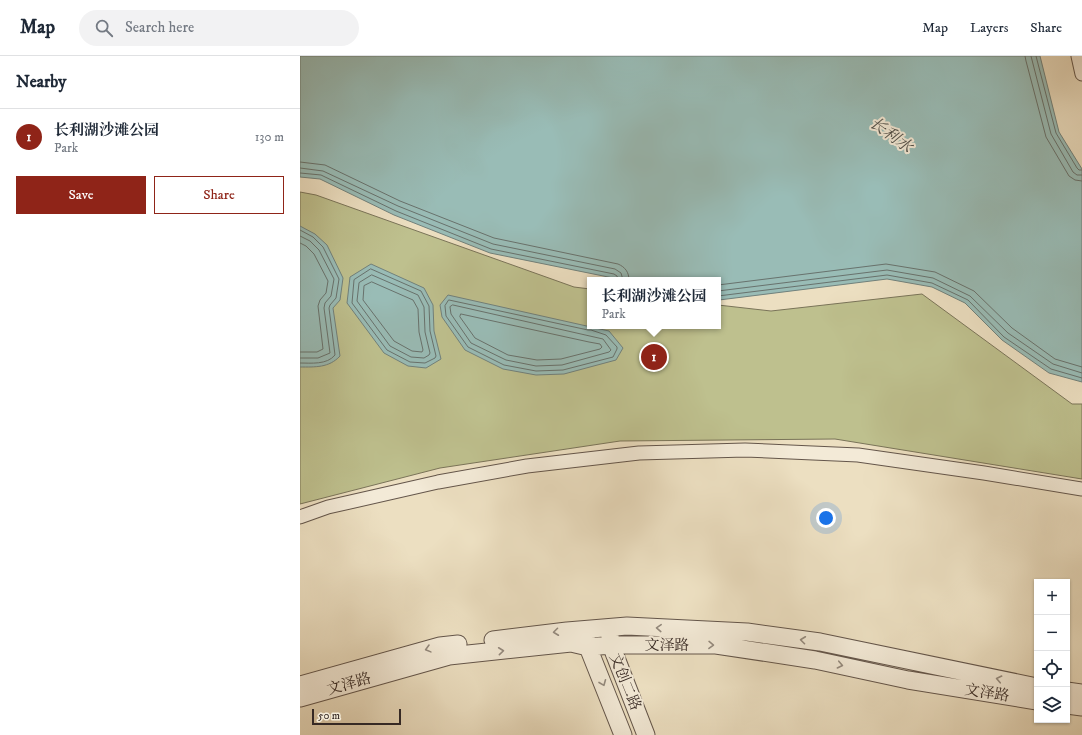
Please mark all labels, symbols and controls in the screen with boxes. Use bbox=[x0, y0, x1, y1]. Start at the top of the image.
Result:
search box bbox=[79, 10, 359, 46]
text: Map bbox=[20, 16, 55, 39]
icon: search bbox=[93, 17, 115, 39]
text: Search here bbox=[125, 18, 194, 37]
text: Map bbox=[922, 19, 948, 37]
text: Layers bbox=[970, 19, 1008, 37]
text: Share bbox=[1030, 19, 1062, 37]
text: Nearby bbox=[16, 71, 66, 93]
water label: 长利水 bbox=[866, 113, 918, 158]
text: 长利湖沙滩公园 bbox=[54, 121, 159, 140]
text: 1 bbox=[27, 129, 31, 145]
text: 130 m bbox=[255, 129, 284, 145]
text: Park bbox=[54, 140, 78, 156]
button: Save bbox=[16, 176, 146, 214]
button: Share bbox=[154, 176, 284, 214]
popup bbox=[587, 277, 721, 329]
text: 长利湖沙滩公园 bbox=[601, 287, 707, 306]
text: Park bbox=[601, 306, 626, 322]
pin: 1 bbox=[641, 342, 667, 372]
your location bbox=[816, 508, 836, 528]
map controls bbox=[1034, 579, 1070, 723]
button: + bbox=[1034, 579, 1070, 615]
button: − bbox=[1034, 615, 1070, 651]
one-way arrow bbox=[656, 624, 662, 632]
one-way arrow bbox=[553, 627, 559, 636]
one-way arrow bbox=[800, 635, 806, 644]
street label: 文泽路 bbox=[644, 636, 690, 655]
one-way arrow bbox=[708, 641, 714, 649]
one-way arrow bbox=[424, 645, 431, 653]
one-way arrow bbox=[498, 646, 504, 655]
street label: 文创二路 bbox=[605, 651, 645, 713]
button: locate bbox=[1034, 651, 1070, 687]
one-way arrow bbox=[836, 661, 843, 669]
street label: 文泽路 bbox=[325, 669, 373, 699]
one-way arrow bbox=[996, 675, 1002, 683]
one-way arrow bbox=[598, 680, 606, 687]
street label: 文泽路 bbox=[963, 680, 1011, 706]
button: layers bbox=[1034, 687, 1070, 723]
scale bar bbox=[312, 707, 401, 726]
text: 50 m bbox=[318, 709, 340, 723]

